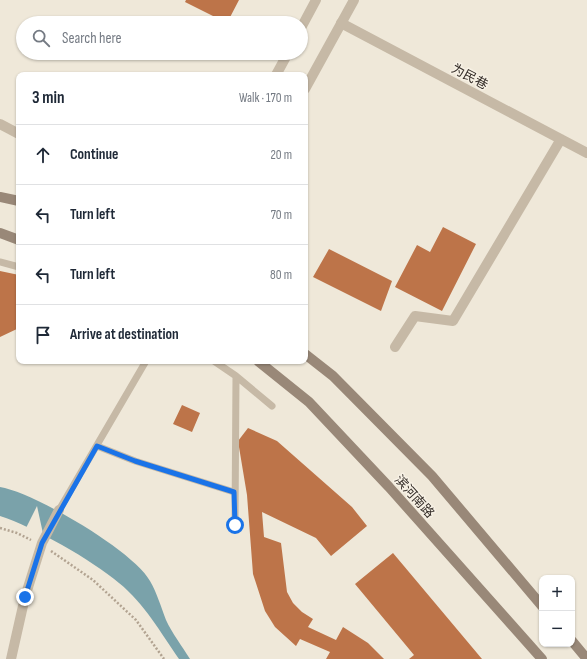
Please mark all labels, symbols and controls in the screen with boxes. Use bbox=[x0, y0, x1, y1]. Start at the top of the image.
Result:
search box bbox=[16, 16, 308, 60]
icon: search bbox=[30, 27, 52, 49]
text: Search here bbox=[62, 29, 122, 48]
street label: 为民巷 bbox=[449, 61, 491, 93]
text: 3 min bbox=[32, 88, 65, 108]
text: Walk · 170 m bbox=[239, 90, 292, 106]
icon: ahead bbox=[32, 144, 54, 166]
text: Continue bbox=[70, 145, 119, 164]
text: 20 m bbox=[270, 147, 292, 163]
icon: left bbox=[32, 204, 54, 226]
text: Turn left bbox=[70, 205, 115, 224]
text: 70 m bbox=[271, 207, 292, 223]
icon: left bbox=[32, 264, 54, 286]
text: Turn left bbox=[70, 265, 115, 284]
text: 80 m bbox=[270, 267, 292, 283]
icon: arrive bbox=[32, 324, 54, 346]
text: Arrive at destination bbox=[70, 325, 179, 344]
street label: 滨河南路 bbox=[391, 472, 438, 521]
route start bbox=[226, 516, 244, 534]
map controls bbox=[539, 575, 575, 647]
button: + bbox=[539, 575, 575, 611]
route end bbox=[16, 588, 34, 606]
button: − bbox=[539, 611, 575, 647]

